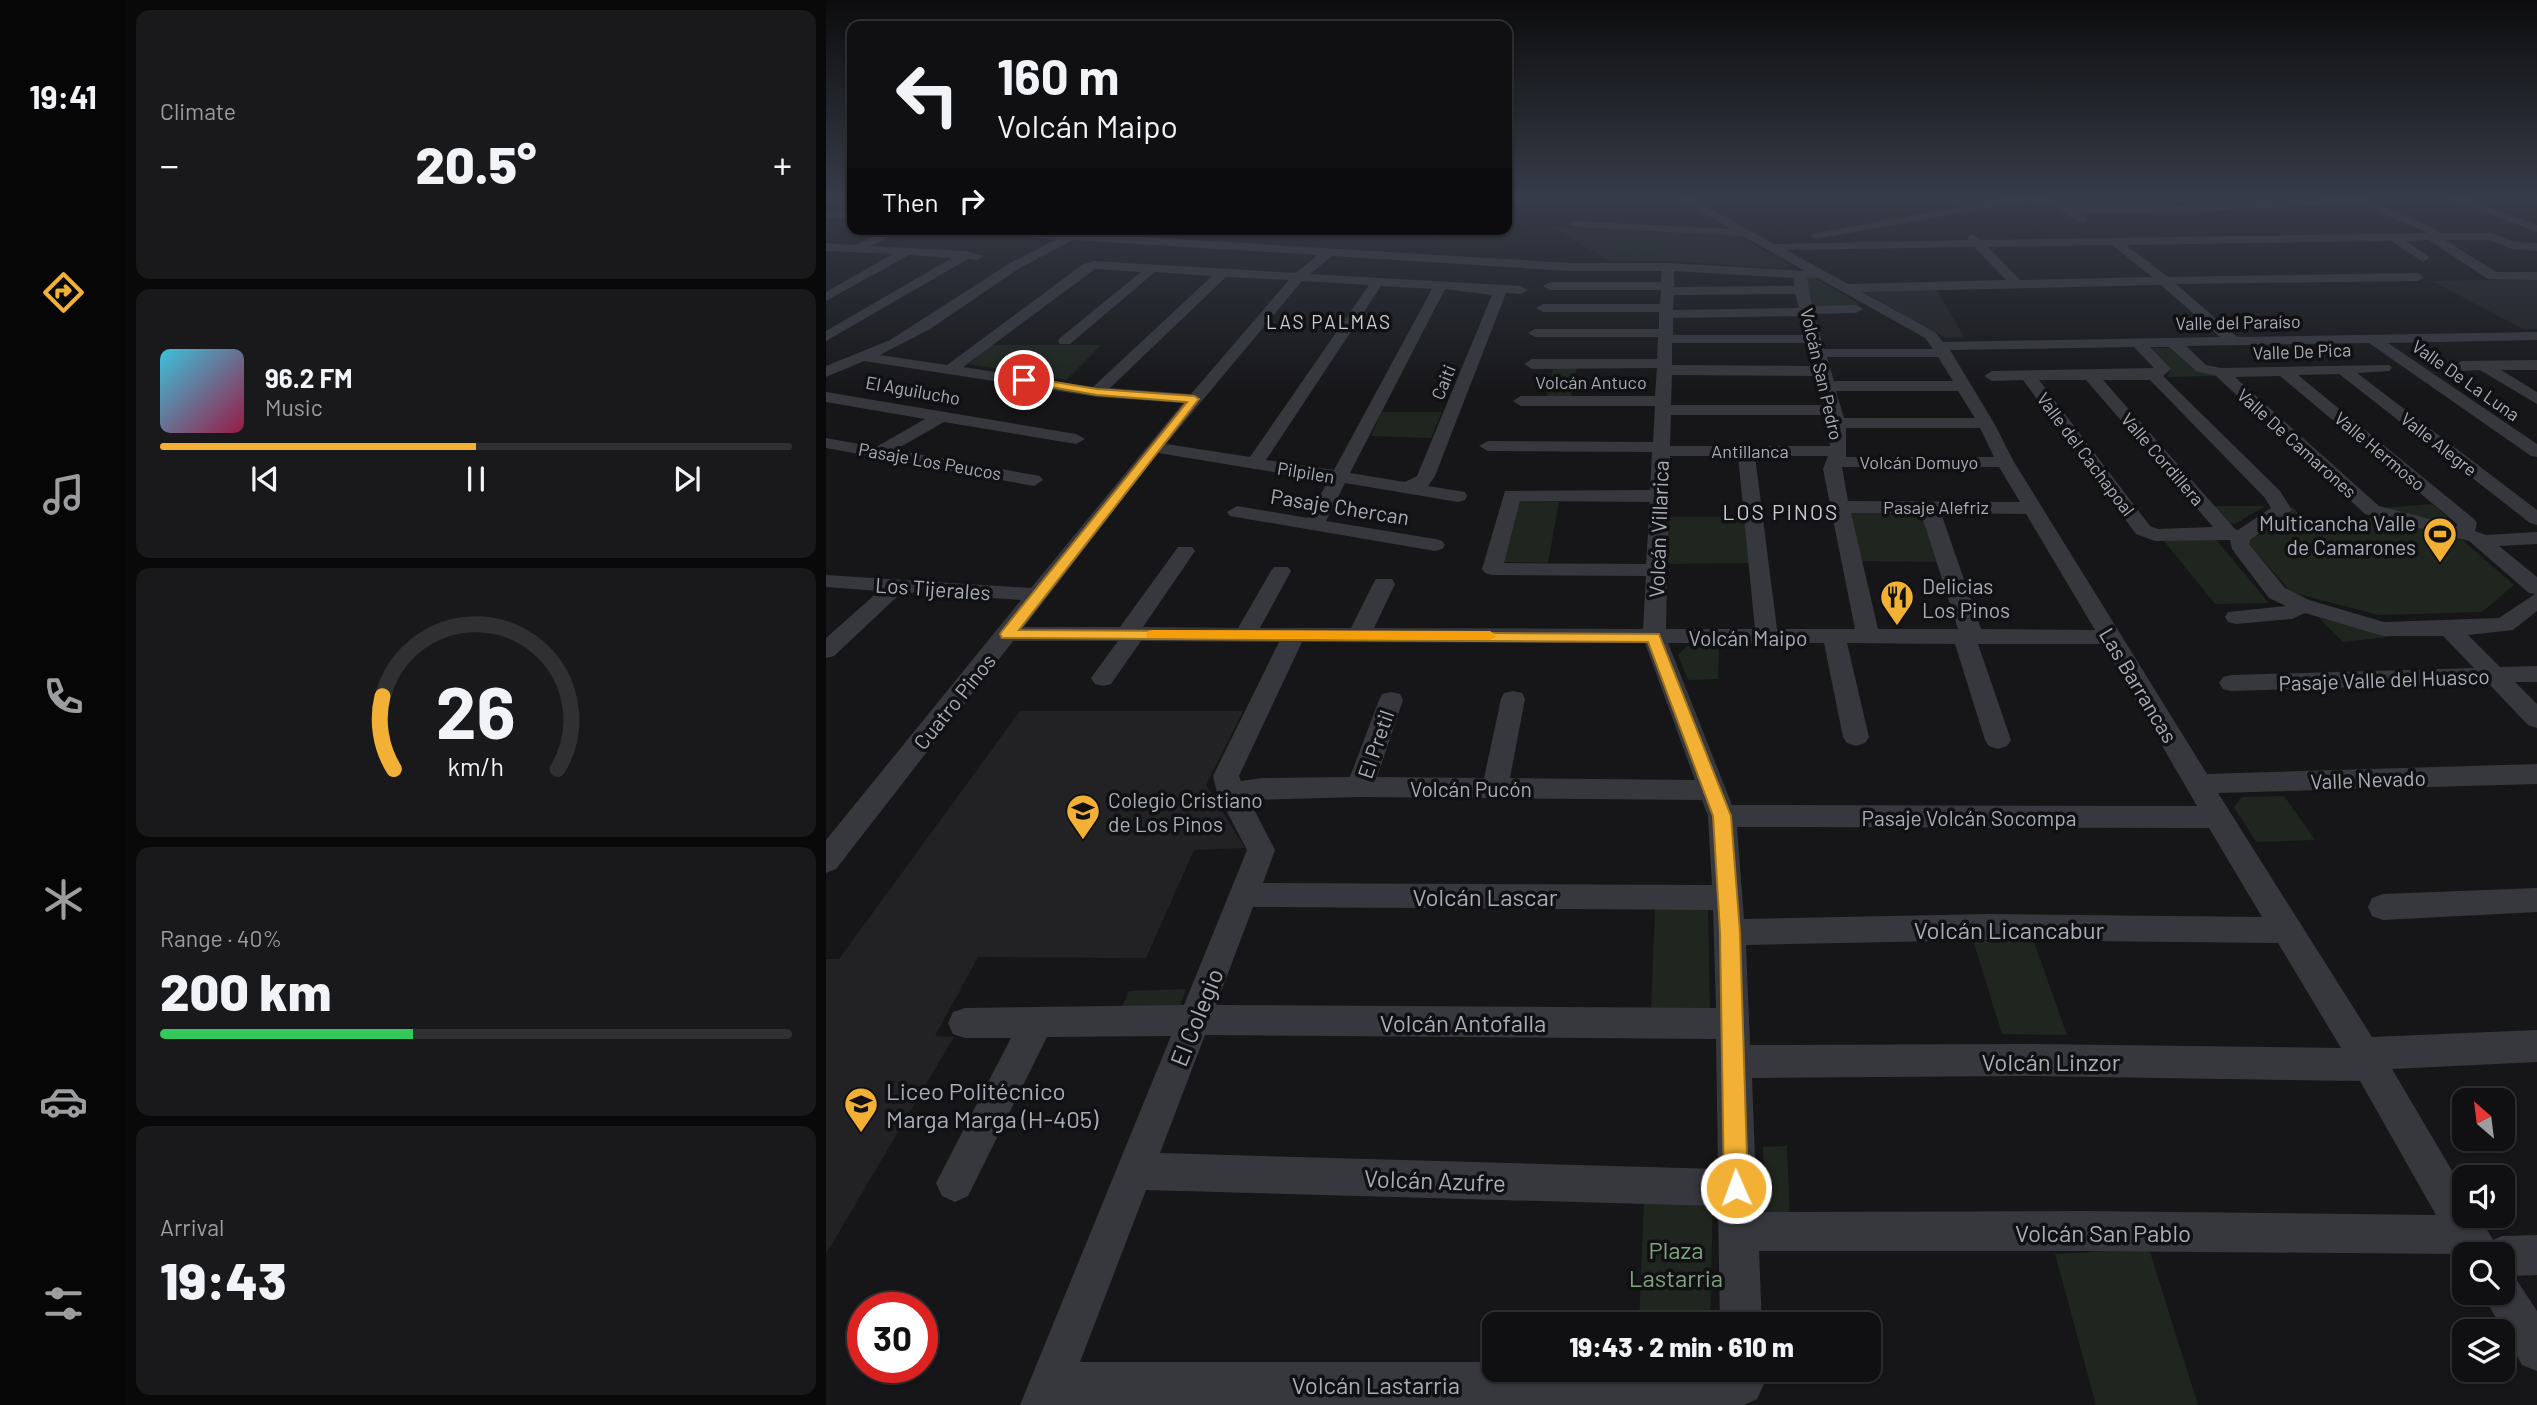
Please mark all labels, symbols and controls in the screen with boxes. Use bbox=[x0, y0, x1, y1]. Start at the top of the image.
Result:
text: 160 m bbox=[997, 46, 1119, 105]
icon: left bbox=[882, 49, 973, 140]
text: 19:41 bbox=[29, 77, 97, 115]
text: Climate bbox=[160, 97, 236, 125]
text: Volcán Maipo bbox=[997, 106, 1178, 144]
text: 20.5° bbox=[415, 132, 537, 194]
text: − bbox=[160, 141, 179, 187]
text: + bbox=[773, 141, 792, 187]
icon: right bbox=[953, 182, 991, 220]
text: Then bbox=[882, 186, 939, 217]
icon: directions bbox=[39, 268, 88, 317]
street label: Volcán San Pedro bbox=[1796, 306, 1848, 442]
district label: LAS PALMAS bbox=[1266, 310, 1392, 333]
street label: Valle del Paraíso bbox=[2175, 310, 2301, 334]
street label: Valle De La Luna bbox=[2408, 335, 2524, 425]
street label: Valle De Pica bbox=[2252, 338, 2352, 364]
pin bbox=[994, 350, 1054, 410]
icon: arrive bbox=[1005, 361, 1043, 399]
street label: Caiti bbox=[1426, 361, 1460, 403]
text: 96.2 FM bbox=[265, 362, 353, 393]
street label: El Aguilucho bbox=[864, 371, 962, 409]
street label: Volcán Antuco bbox=[1535, 371, 1647, 393]
street label: Valle De Camarones bbox=[2233, 384, 2361, 502]
street label: Valle del Cachapoal bbox=[2032, 388, 2140, 520]
text: Music bbox=[265, 393, 323, 421]
street label: Valle Hermoso bbox=[2330, 407, 2430, 495]
street label: Valle Alegre bbox=[2396, 407, 2482, 481]
street label: Valle Cordillera bbox=[2117, 408, 2209, 510]
street label: Pasaje Los Peucos bbox=[857, 438, 1003, 484]
street label: Antillanca bbox=[1711, 440, 1789, 462]
street label: Volcán Domuyo bbox=[1860, 451, 1978, 473]
street label: Pilpilen bbox=[1276, 457, 1336, 487]
icon: previous bbox=[246, 460, 284, 498]
icon: pause bbox=[457, 460, 495, 498]
icon: next bbox=[668, 460, 706, 498]
street label: Volcán Villarica bbox=[1643, 460, 1673, 598]
icon: music bbox=[39, 470, 88, 519]
street label: Pasaje Chercan bbox=[1269, 483, 1411, 529]
street label: Pasaje Alefriz bbox=[1883, 496, 1989, 518]
district label: LOS PINOS bbox=[1723, 499, 1839, 524]
place label: Multicancha Valle de Camarones bbox=[2259, 510, 2416, 559]
sports icon: Multicancha Valle de Camarones bbox=[2421, 515, 2459, 564]
street label: Los Tijerales bbox=[874, 571, 992, 605]
place label: Delicias Los Pinos bbox=[1922, 573, 2010, 622]
restaurant icon: Delicias Los Pinos bbox=[1878, 578, 1916, 627]
street label: Las Barrancas bbox=[2095, 623, 2183, 747]
street label: Volcán Maipo bbox=[1689, 625, 1807, 650]
street label: Cuatro Pinos bbox=[908, 648, 1000, 754]
street label: Pasaje Valle del Huasco bbox=[2278, 663, 2490, 695]
text: 26 bbox=[436, 666, 516, 754]
icon: phone bbox=[39, 672, 88, 721]
street label: El Pretil bbox=[1352, 707, 1398, 781]
text: km/h bbox=[448, 750, 504, 780]
street label: Valle Nevado bbox=[2310, 764, 2426, 794]
street label: Volcán Pucón bbox=[1410, 776, 1532, 801]
place label: Colegio Cristiano de Los Pinos bbox=[1108, 787, 1263, 836]
school or university icon: Colegio Cristiano de Los Pinos bbox=[1064, 792, 1102, 841]
street label: Pasaje Volcán Socompa bbox=[1862, 805, 2076, 830]
icon: climate bbox=[39, 875, 88, 924]
street label: Volcán Lascar bbox=[1413, 882, 1558, 911]
street label: Volcán Licancabur bbox=[1914, 915, 2105, 944]
text: Range · 40% bbox=[160, 924, 282, 952]
text: 200 km bbox=[160, 959, 331, 1021]
street label: El Colegio bbox=[1163, 964, 1229, 1070]
street label: Volcán Antofalla bbox=[1380, 1008, 1546, 1037]
street label: Volcán Linzor bbox=[1981, 1047, 2121, 1076]
place label: Liceo Politécnico Marga Marga (H-405) bbox=[886, 1076, 1099, 1133]
icon: car bbox=[39, 1077, 88, 1126]
school or university icon: Liceo Politécnico Marga Marga (H-405) bbox=[842, 1085, 880, 1134]
north arrow bbox=[2452, 1088, 2515, 1152]
map controls bbox=[2452, 1088, 2515, 1382]
position arrow bbox=[1699, 1151, 1773, 1225]
street label: Volcán Azufre bbox=[1363, 1163, 1507, 1197]
button: sound bbox=[2452, 1165, 2515, 1228]
text: Arrival bbox=[160, 1213, 224, 1241]
street label: Volcán San Pablo bbox=[2015, 1218, 2191, 1247]
park label: Plaza Lastarria bbox=[1629, 1235, 1723, 1292]
button: search bbox=[2452, 1242, 2515, 1305]
text: 19:43 bbox=[160, 1248, 287, 1310]
icon: filters bbox=[39, 1279, 88, 1328]
speed limit sign: 30 bbox=[847, 1292, 938, 1383]
button: layers bbox=[2452, 1319, 2515, 1382]
text: 19:43 · 2 min · 610 m bbox=[1569, 1331, 1794, 1362]
street label: Volcán Lastarria bbox=[1292, 1370, 1460, 1399]

